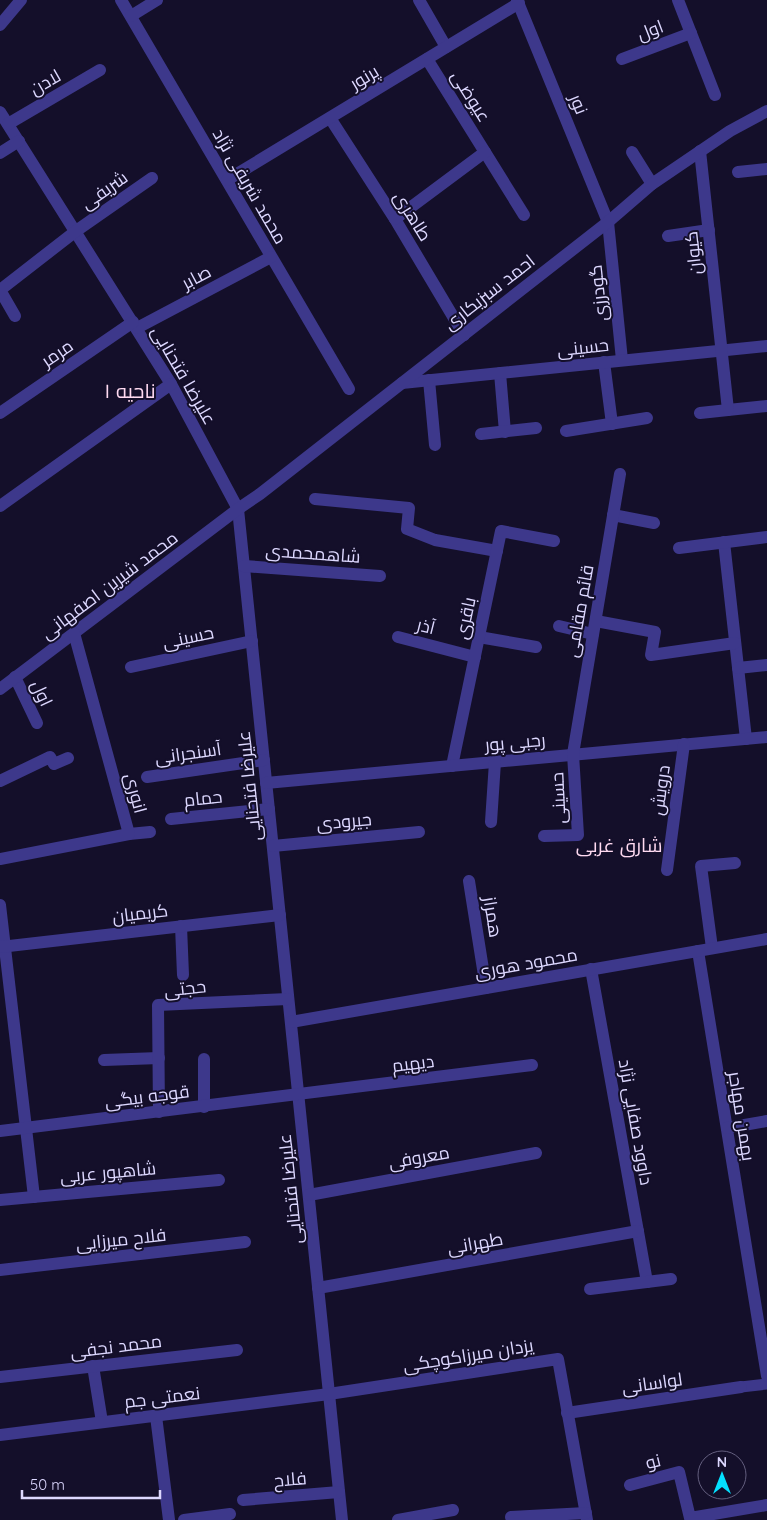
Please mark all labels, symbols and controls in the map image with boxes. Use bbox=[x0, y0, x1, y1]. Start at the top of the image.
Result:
street label: اول bbox=[633, 14, 667, 46]
street label: پرنور bbox=[344, 59, 384, 96]
street label: لادن bbox=[25, 64, 65, 100]
street label: عیوضی bbox=[446, 66, 496, 126]
street label: نور bbox=[564, 90, 593, 118]
street label: محمد شریفی نژاد bbox=[208, 124, 292, 248]
street label: شریفی bbox=[76, 166, 132, 214]
street label: طاهری bbox=[389, 187, 437, 245]
street label: کیوان bbox=[679, 230, 707, 276]
street label: احمد سبزیکاری bbox=[439, 249, 539, 335]
street label: صابر bbox=[176, 260, 215, 295]
street label: گودرزی bbox=[584, 264, 612, 322]
street label: علیرضا فتحنایی bbox=[146, 322, 222, 428]
street label: حسینی bbox=[556, 333, 610, 361]
street label: مرمر bbox=[36, 334, 77, 373]
district label: ناحیه ۱ bbox=[104, 378, 156, 403]
street label: محمد شیرین اصفهانی bbox=[36, 526, 182, 644]
street label: شاهمحمدی bbox=[265, 538, 361, 568]
street label: قائم مقامی bbox=[560, 563, 599, 659]
street label: باقری bbox=[449, 595, 481, 641]
street label: آذر bbox=[413, 612, 438, 639]
street label: حسینی bbox=[160, 620, 216, 654]
street label: اول bbox=[26, 676, 58, 710]
street label: رجبی پور bbox=[483, 728, 546, 757]
street label: علیرضا فتحنایی bbox=[232, 730, 266, 842]
street label: آسنجرانی bbox=[153, 737, 223, 769]
street label: درویش bbox=[645, 763, 675, 817]
street label: انوری bbox=[120, 770, 152, 816]
street label: حسینی bbox=[545, 771, 571, 825]
street label: حمام bbox=[183, 785, 224, 812]
street label: جیرودی bbox=[315, 807, 373, 835]
district label: شارق غربی bbox=[576, 833, 662, 858]
street label: همراز bbox=[478, 894, 508, 939]
street label: کریمیان bbox=[111, 898, 169, 928]
street label: محمود هوری bbox=[473, 943, 579, 983]
street label: حجتی bbox=[163, 974, 207, 1002]
street label: دیهیم bbox=[390, 1049, 436, 1078]
street label: داوود صفایی نژاد bbox=[614, 1057, 658, 1187]
street label: بهمن مهاجر bbox=[723, 1069, 760, 1162]
street label: قوجه بیگی bbox=[103, 1079, 191, 1113]
street label: علیرضا فتحنایی bbox=[273, 1133, 307, 1245]
street label: معروفی bbox=[387, 1140, 451, 1174]
street label: شاهپور عربی bbox=[59, 1156, 157, 1188]
street label: فلاح میرزایی bbox=[75, 1223, 168, 1256]
street label: طهرانی bbox=[445, 1227, 505, 1259]
street label: محمد نجفی bbox=[69, 1329, 163, 1363]
street label: یزدان میرزاکوچکی bbox=[401, 1333, 535, 1378]
street label: لواسانی bbox=[620, 1367, 684, 1399]
street label: نعمتی جم bbox=[123, 1381, 201, 1414]
street label: نو bbox=[643, 1448, 663, 1474]
north arrow bbox=[697, 1450, 747, 1500]
text: N bbox=[717, 1453, 727, 1471]
street label: فلاح bbox=[272, 1466, 308, 1493]
scale bar bbox=[22, 1468, 160, 1500]
text: 50 m bbox=[30, 1475, 65, 1494]

